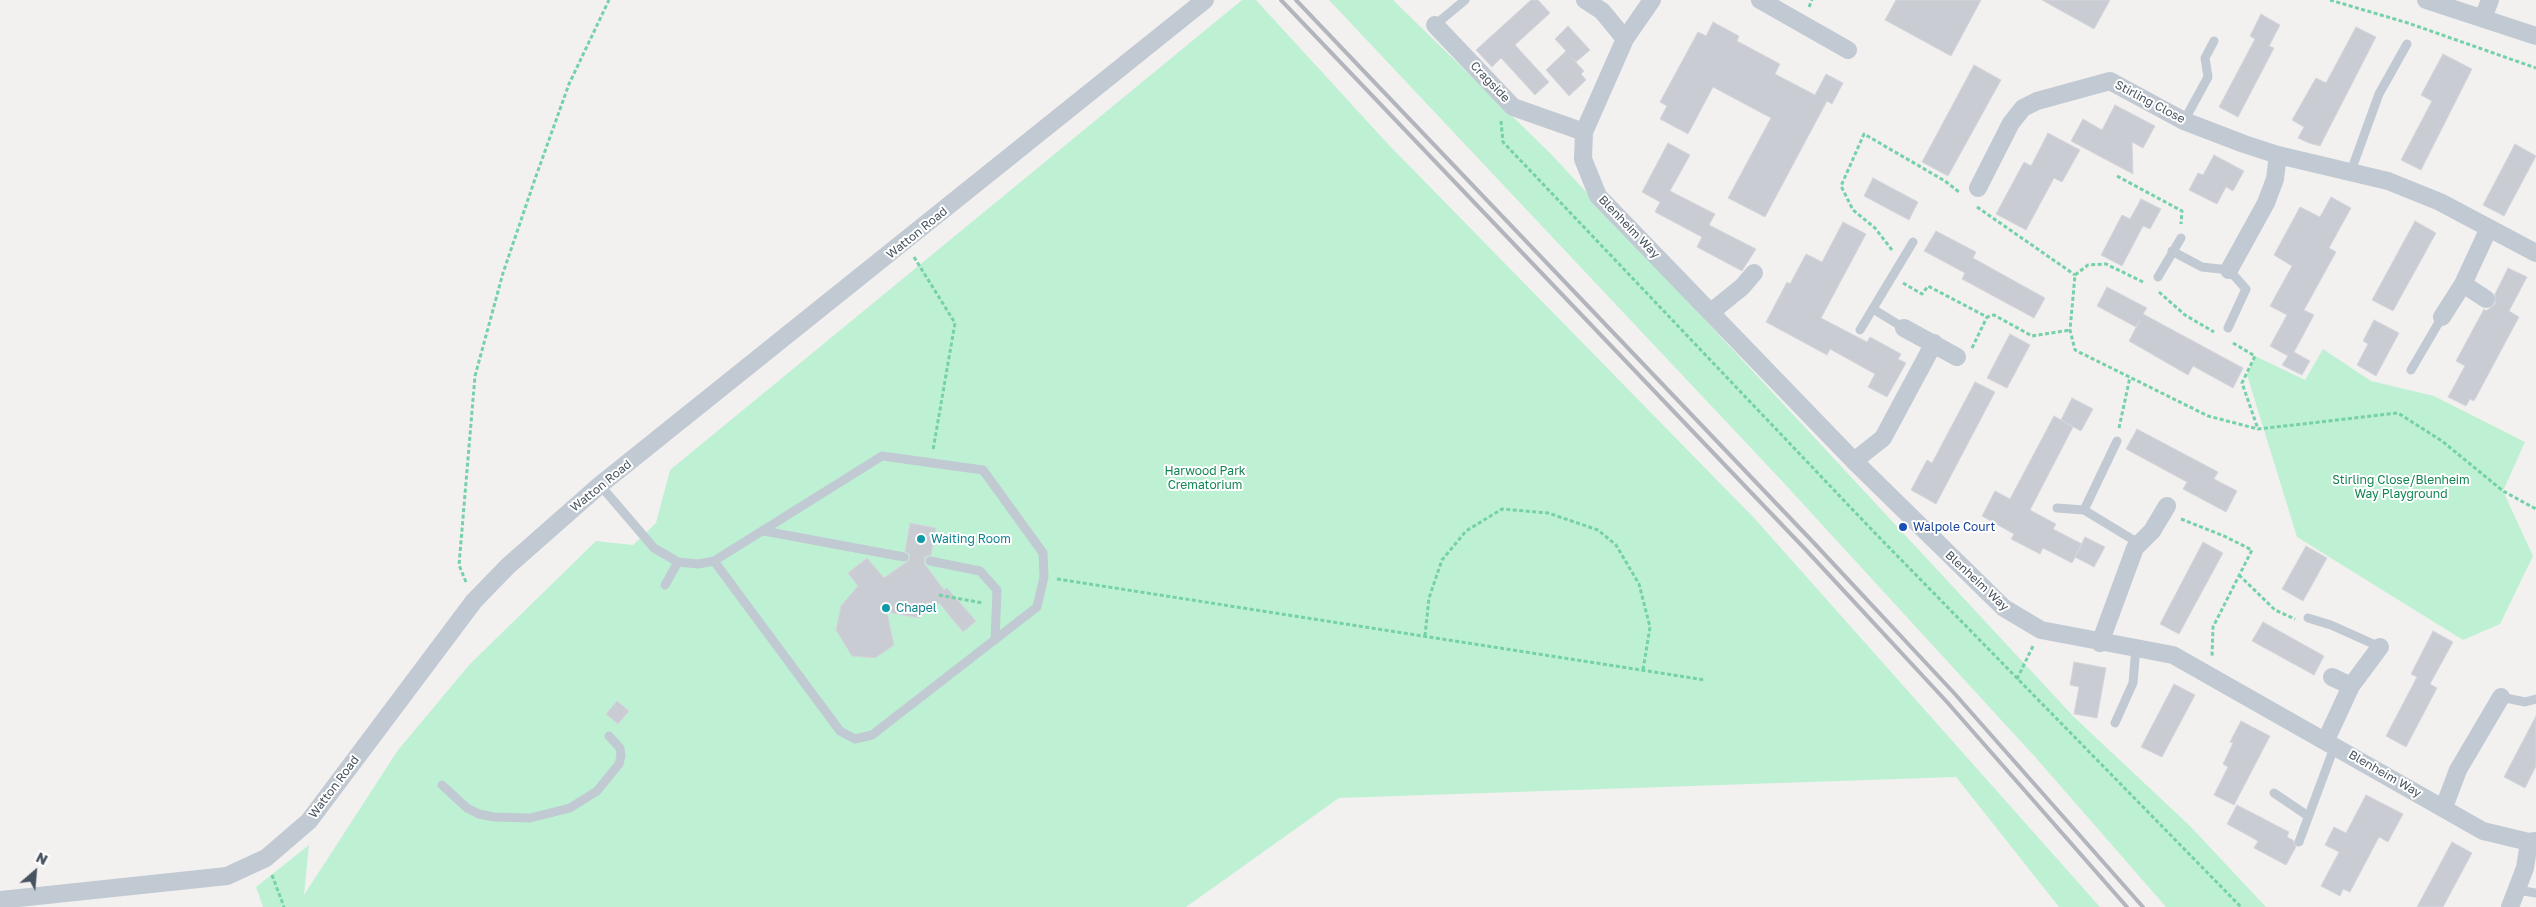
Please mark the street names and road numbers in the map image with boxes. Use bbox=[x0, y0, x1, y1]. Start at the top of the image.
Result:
street label: Cragside bbox=[1467, 59, 1513, 105]
street label: Stirling Close bbox=[2112, 77, 2188, 127]
street label: Blenheim Way bbox=[1595, 193, 1663, 261]
street label: Watton Road bbox=[884, 204, 950, 262]
street label: Watton Road bbox=[568, 457, 634, 515]
street label: Blenheim Way bbox=[1942, 548, 2012, 614]
street label: Blenheim Way bbox=[2346, 747, 2424, 801]
street label: Watton Road bbox=[306, 753, 362, 821]

